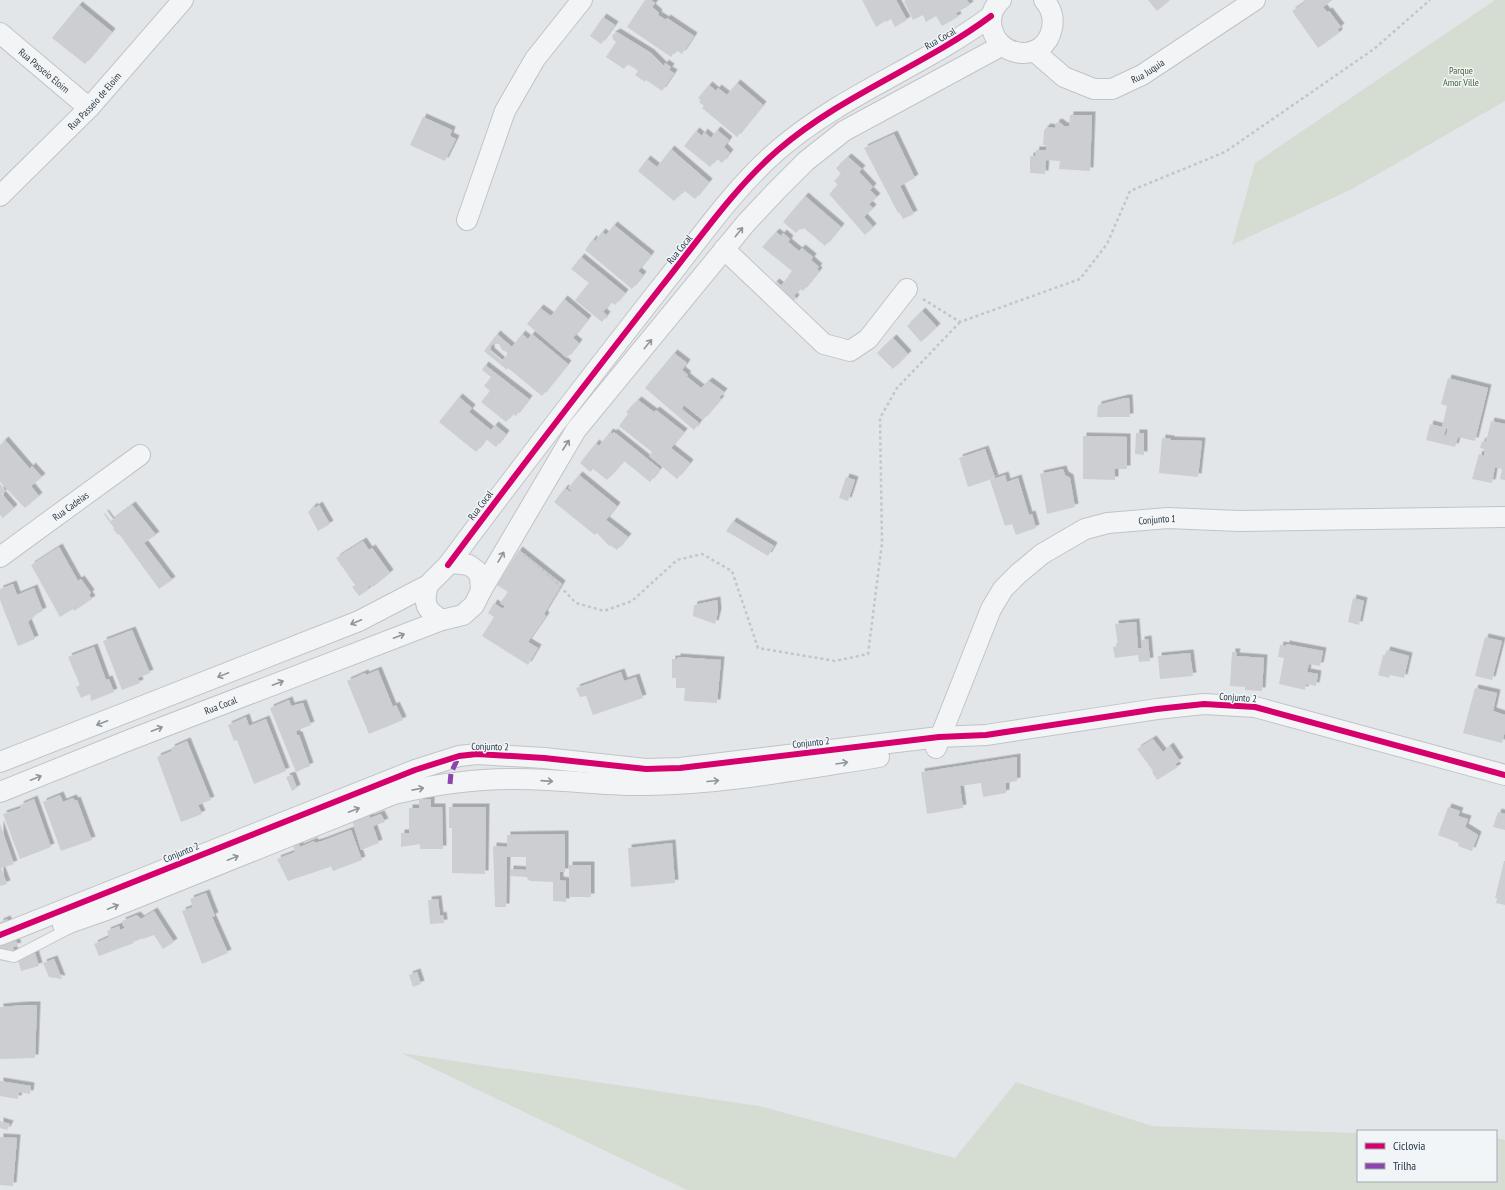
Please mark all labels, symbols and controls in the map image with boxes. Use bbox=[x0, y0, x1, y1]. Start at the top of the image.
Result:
street label: Rua Cocal bbox=[922, 24, 959, 53]
street label: Rua Passeio Eloim bbox=[16, 46, 72, 96]
street label: Rua Juquia bbox=[1129, 56, 1167, 86]
park label: Parque Amor Ville bbox=[1443, 64, 1479, 89]
street label: Rua Passeio de Eloim bbox=[65, 70, 124, 133]
one-way arrow bbox=[734, 227, 743, 237]
street label: Rua Cocal bbox=[664, 232, 695, 267]
one-way arrow bbox=[643, 338, 652, 349]
one-way arrow bbox=[563, 439, 571, 451]
street label: Rua Cocal bbox=[465, 487, 496, 523]
street label: Rua Cadeias bbox=[50, 488, 92, 524]
street label: Conjunto 1 bbox=[1138, 512, 1176, 527]
one-way arrow bbox=[497, 551, 505, 563]
one-way arrow bbox=[351, 618, 363, 626]
one-way arrow bbox=[393, 631, 405, 639]
one-way arrow bbox=[217, 672, 229, 680]
one-way arrow bbox=[272, 678, 284, 686]
street label: Conjunto 2 bbox=[1219, 690, 1257, 705]
street label: Rua Cocal bbox=[203, 693, 239, 718]
one-way arrow bbox=[96, 719, 108, 727]
one-way arrow bbox=[150, 725, 162, 733]
street label: Conjunto 2 bbox=[792, 734, 830, 751]
street label: Conjunto 2 bbox=[471, 740, 509, 753]
one-way arrow bbox=[835, 759, 848, 767]
one-way arrow bbox=[30, 774, 42, 782]
one-way arrow bbox=[540, 777, 553, 784]
one-way arrow bbox=[706, 777, 719, 785]
one-way arrow bbox=[411, 784, 424, 792]
one-way arrow bbox=[347, 806, 359, 814]
street label: Conjunto 2 bbox=[161, 839, 201, 866]
one-way arrow bbox=[227, 854, 239, 861]
one-way arrow bbox=[106, 903, 118, 910]
legend bbox=[1357, 1130, 1497, 1182]
text: Ciclovia bbox=[1393, 1138, 1425, 1153]
text: Trilha bbox=[1393, 1158, 1416, 1173]

